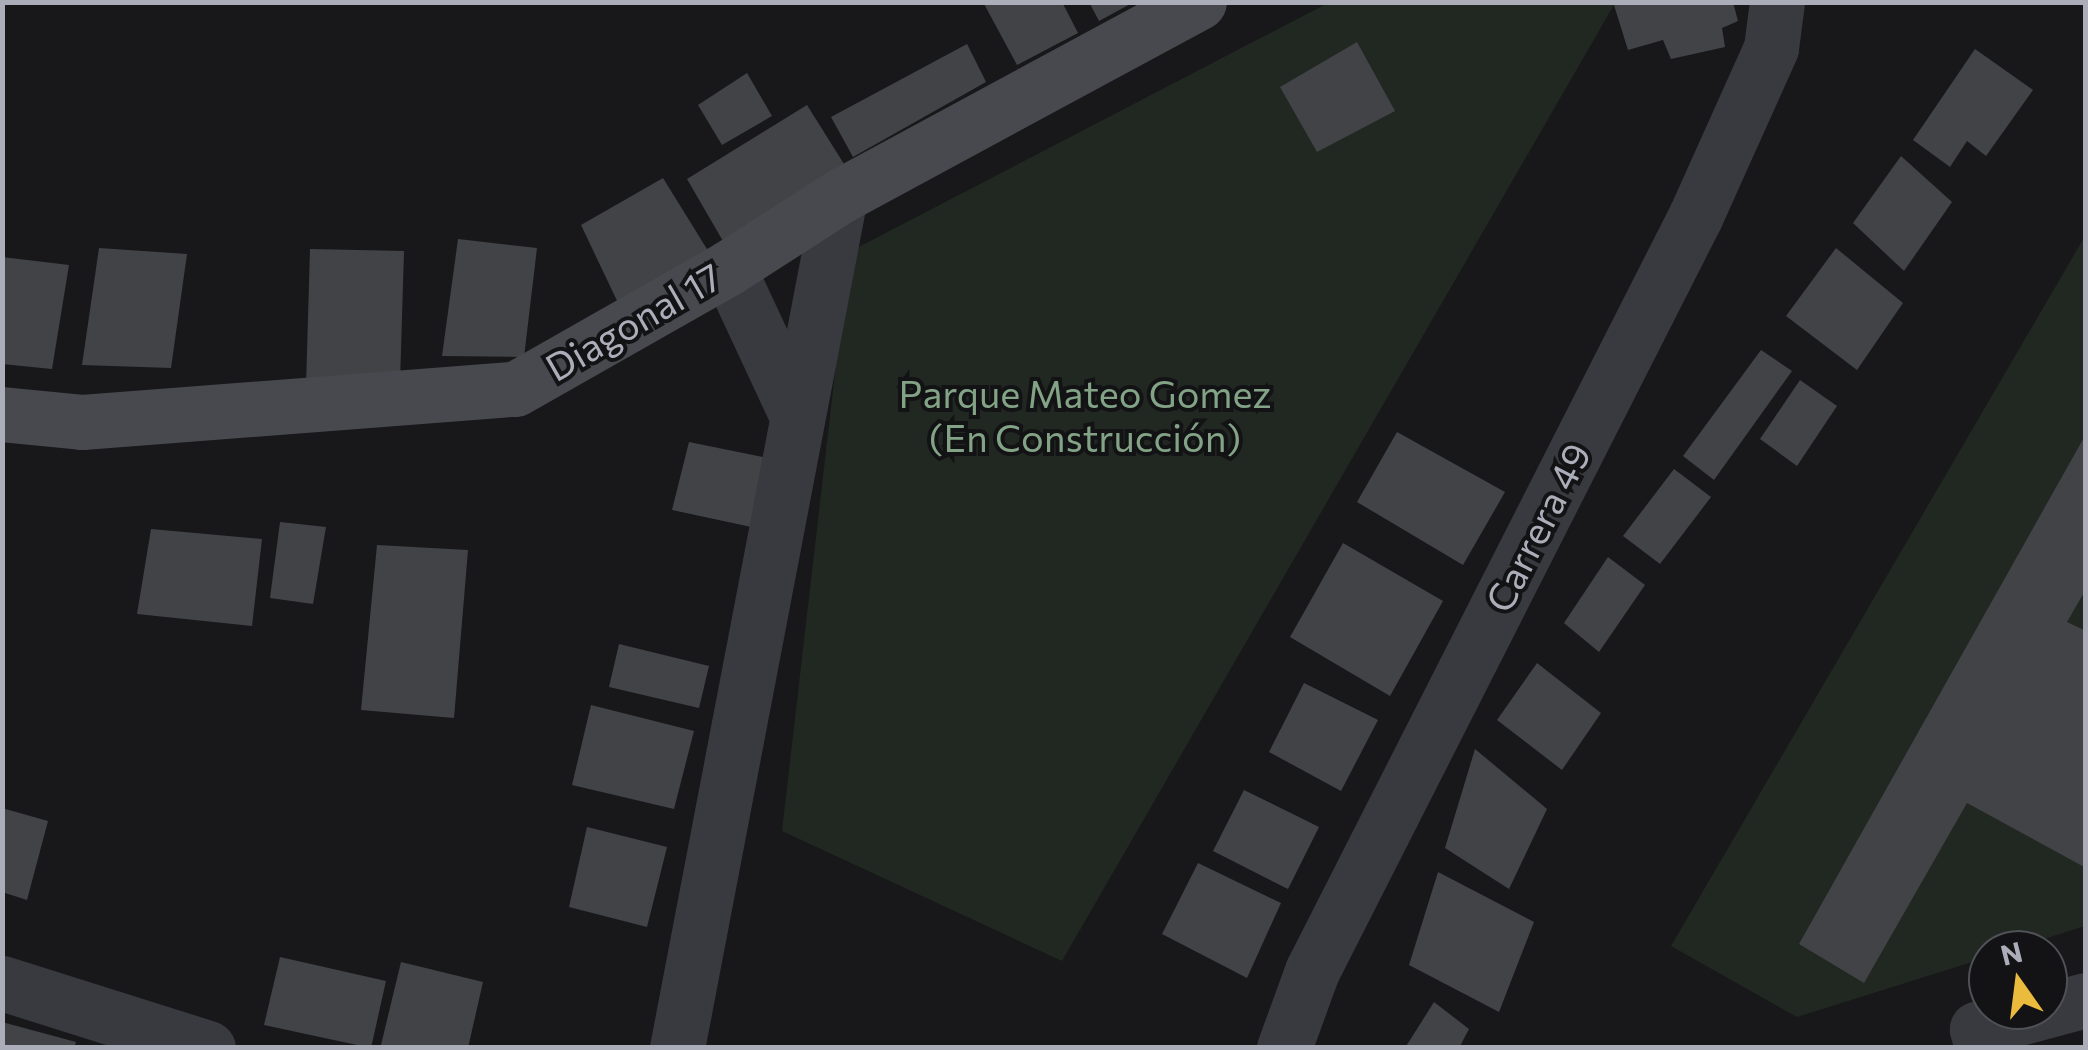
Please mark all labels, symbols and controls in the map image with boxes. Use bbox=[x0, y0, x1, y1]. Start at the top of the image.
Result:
street label: Diagonal 17 bbox=[537, 252, 729, 390]
park label: Parque Mateo Gomez (En Construcción) bbox=[899, 370, 1271, 459]
street label: Carrera 49 bbox=[1475, 435, 1599, 619]
north arrow bbox=[1968, 930, 2068, 1030]
text: N bbox=[1997, 934, 2026, 972]

